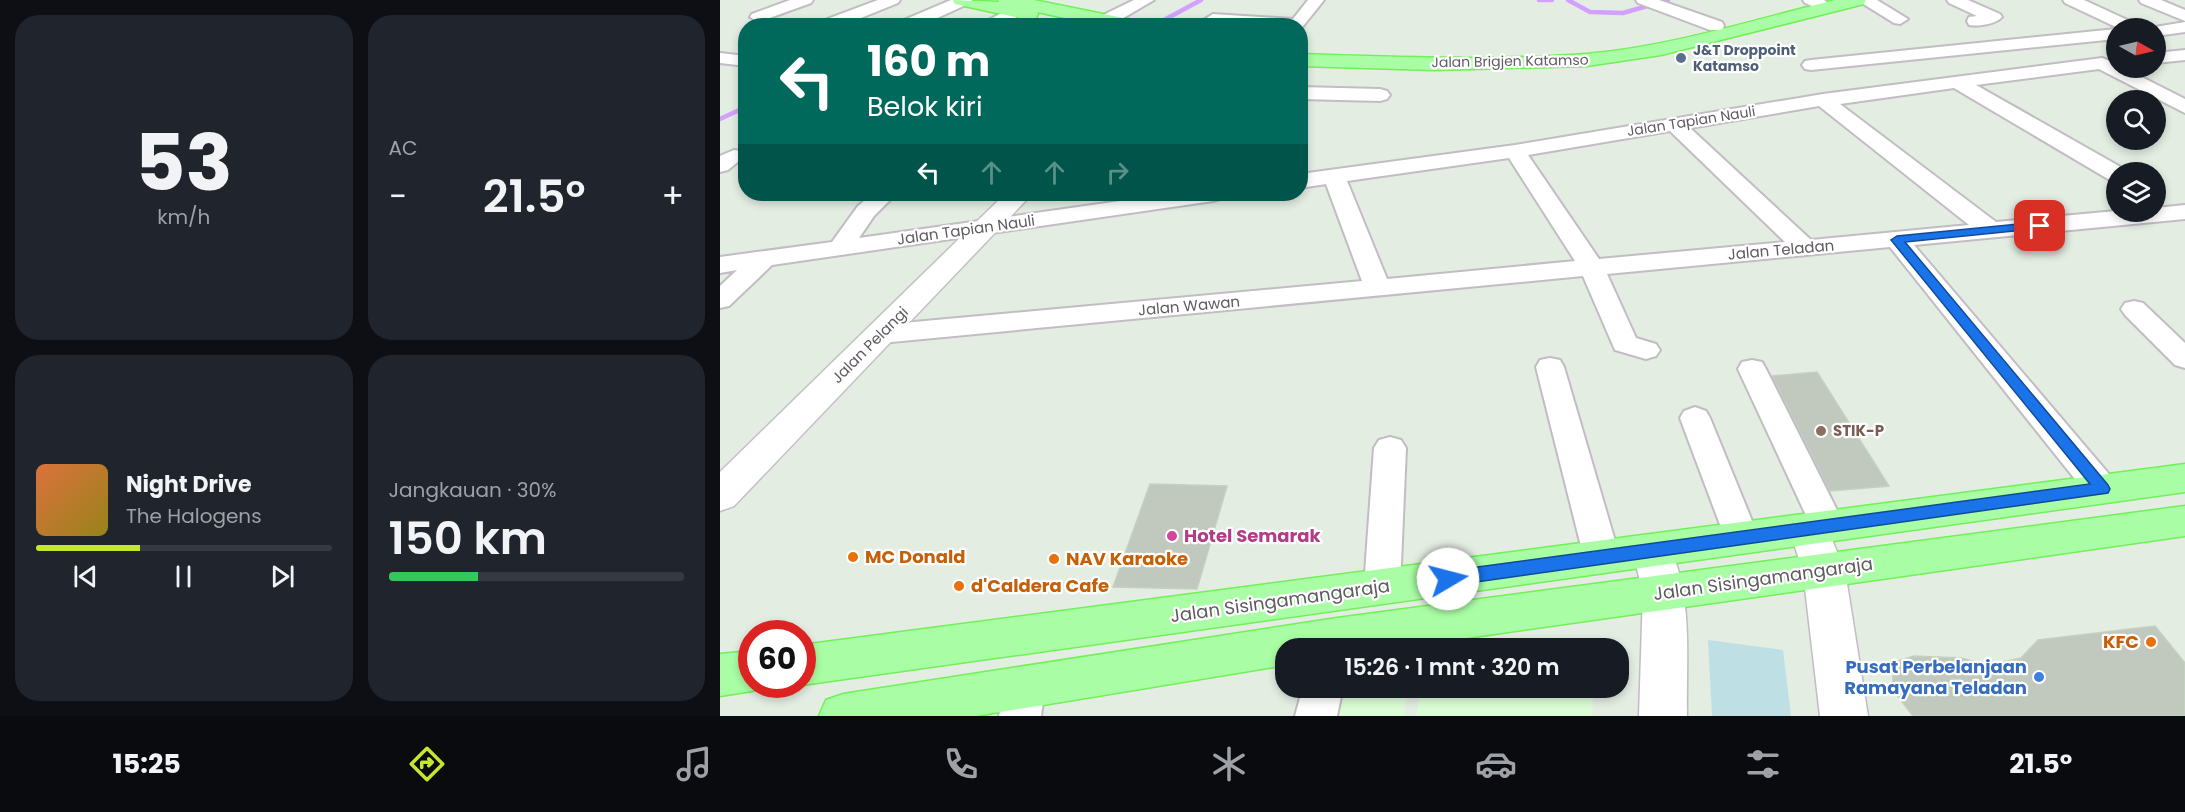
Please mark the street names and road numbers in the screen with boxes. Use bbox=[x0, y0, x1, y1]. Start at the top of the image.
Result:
street label: Jalan Brigjen Katamso bbox=[1431, 50, 1589, 72]
street label: Jalan Tapian Nauli bbox=[1625, 101, 1757, 141]
street label: Jalan Tapian Nauli bbox=[896, 209, 1036, 250]
street label: Jalan Teladan bbox=[1727, 234, 1835, 265]
street label: Jalan Wawan bbox=[1137, 291, 1241, 320]
street label: Jalan Pelangi bbox=[827, 302, 913, 388]
street label: Jalan Sisingamangaraja bbox=[1652, 551, 1874, 606]
street label: Jalan Sisingamangaraja bbox=[1169, 573, 1391, 628]

